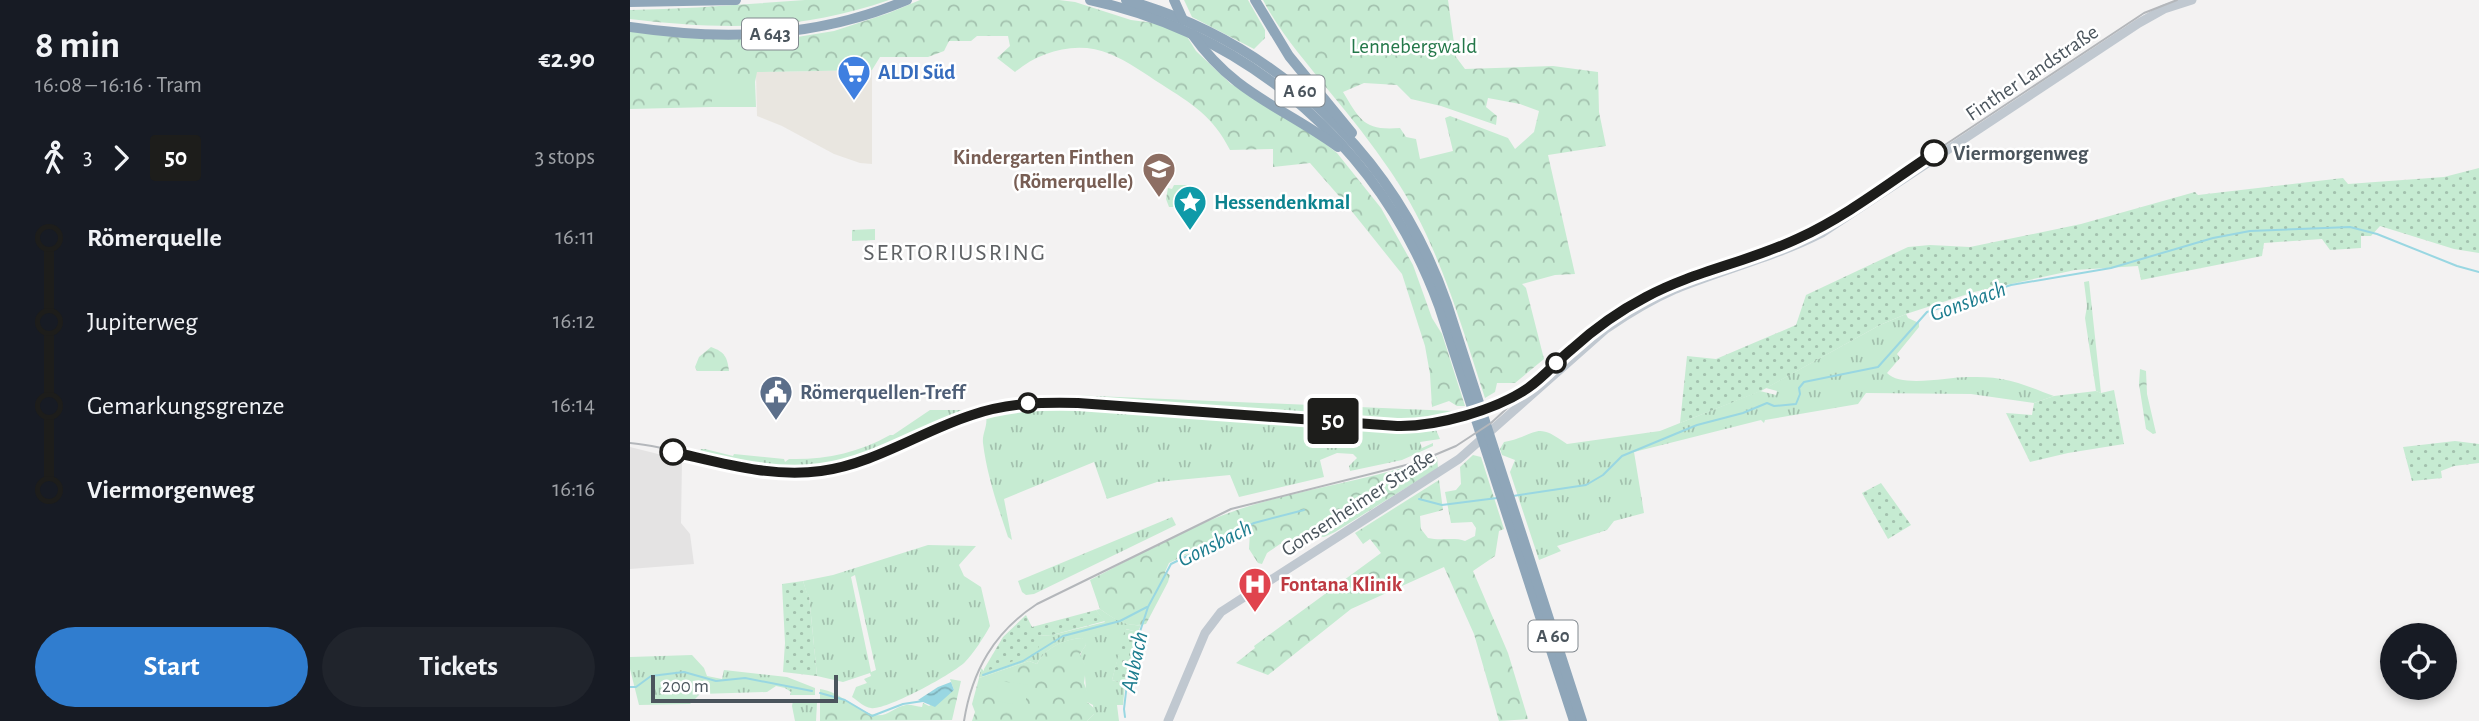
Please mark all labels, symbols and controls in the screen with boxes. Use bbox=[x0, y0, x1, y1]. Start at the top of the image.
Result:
road number: A 643 bbox=[742, 18, 798, 50]
street label: Finther Landstraße bbox=[1962, 21, 2102, 125]
text: 8 min bbox=[35, 27, 120, 65]
park label: Lennebergwald bbox=[1351, 36, 1477, 57]
text: €2.90 bbox=[539, 46, 595, 72]
supermarket icon: ALDI Süd bbox=[835, 53, 873, 102]
place label: ALDI Süd bbox=[878, 62, 955, 83]
text: 16:08 – 16:16 · Tram bbox=[35, 74, 202, 97]
road number: A 60 bbox=[1276, 76, 1324, 106]
icon: walk bbox=[35, 139, 73, 177]
icon: forward bbox=[102, 139, 140, 177]
marker: Viermorgenweg bbox=[1921, 140, 1947, 166]
place label: Viermorgenweg bbox=[1953, 143, 2089, 164]
text: 3 bbox=[83, 146, 92, 169]
text: 50 bbox=[164, 146, 187, 170]
text: 3 stops bbox=[535, 146, 595, 169]
place label: Kindergarten Finthen (Römerquelle) bbox=[953, 147, 1134, 192]
school or university icon: Kindergarten Finthen (Römerquelle) bbox=[1140, 150, 1178, 199]
place icon: Hessendenkmal bbox=[1171, 183, 1209, 232]
place label: Hessendenkmal bbox=[1214, 192, 1350, 213]
text: Römerquelle bbox=[87, 225, 222, 251]
text: 16:11 bbox=[555, 226, 595, 249]
district label: SERTORIUSRING bbox=[863, 241, 1047, 265]
water label: Gonsbach bbox=[1927, 278, 2009, 326]
text: Jupiterweg bbox=[87, 309, 198, 335]
text: 16:12 bbox=[553, 310, 595, 333]
unlabelled marker bbox=[1546, 353, 1566, 373]
public building icon: Römerquellen-Treff bbox=[757, 373, 795, 422]
place label: Römerquellen-Treff bbox=[800, 382, 967, 403]
text: Gemarkungsgrenze bbox=[87, 393, 284, 419]
unlabelled marker bbox=[1018, 393, 1038, 413]
text: 16:14 bbox=[552, 394, 595, 417]
line badge: 50 bbox=[1302, 398, 1364, 444]
text: 50 bbox=[1322, 409, 1344, 433]
unlabelled marker bbox=[660, 439, 686, 465]
street label: Gonsenheimer Straße bbox=[1278, 446, 1438, 560]
text: Viermorgenweg bbox=[87, 477, 254, 503]
text: 16:16 bbox=[552, 478, 595, 501]
water label: Gonsbach bbox=[1174, 516, 1256, 572]
hospital icon: Fontana Klinik bbox=[1236, 565, 1274, 614]
place label: Fontana Klinik bbox=[1280, 574, 1403, 595]
road number: A 60 bbox=[1528, 621, 1578, 652]
map controls bbox=[2380, 623, 2457, 700]
button: locate bbox=[2380, 623, 2457, 700]
button: Start bbox=[35, 627, 308, 707]
button: Tickets bbox=[322, 627, 595, 707]
water label: Aubach bbox=[1117, 629, 1153, 696]
scale bar bbox=[651, 672, 838, 704]
text: 200 m bbox=[662, 677, 709, 696]

